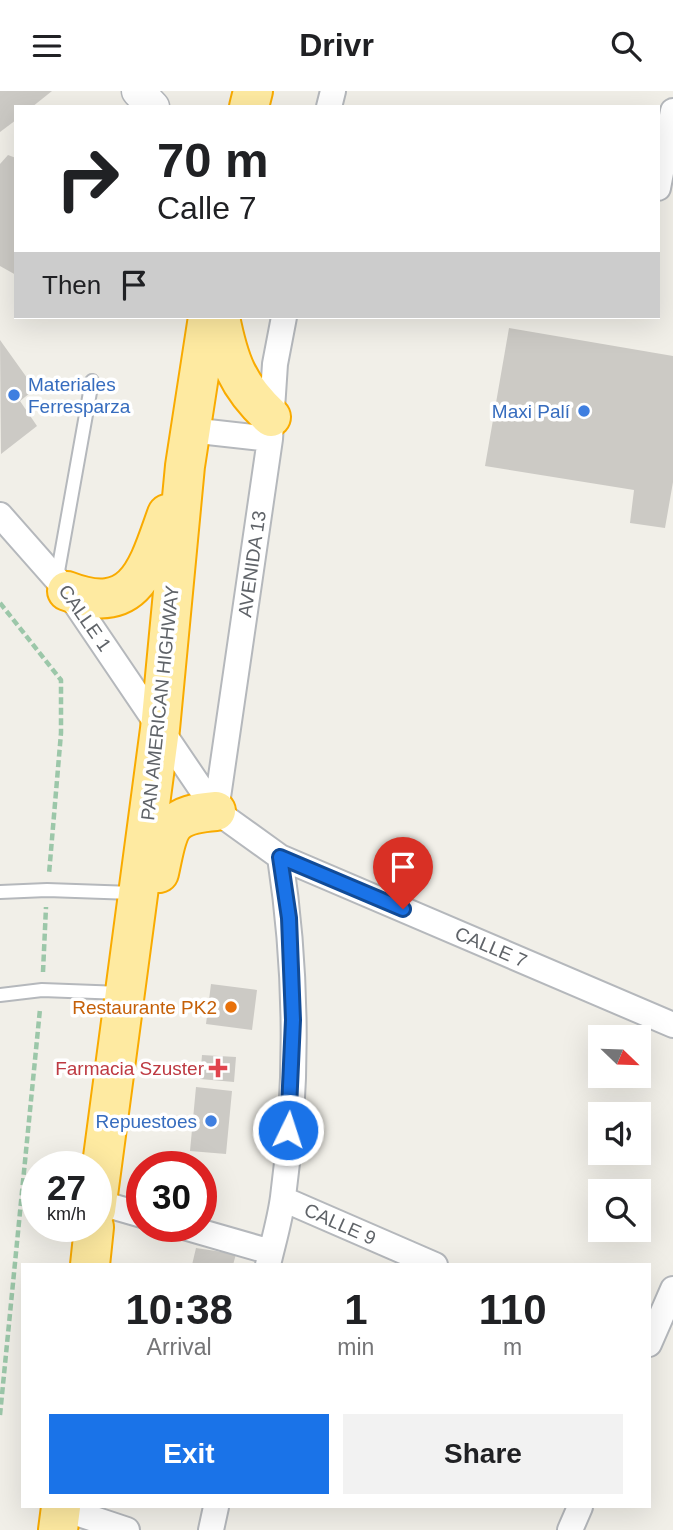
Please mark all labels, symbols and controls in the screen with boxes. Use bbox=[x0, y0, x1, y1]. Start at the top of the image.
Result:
icon: menu bbox=[28, 27, 66, 65]
text: Drivr bbox=[299, 27, 374, 63]
icon: search bbox=[607, 27, 645, 65]
icon: right bbox=[42, 133, 133, 224]
text: 70 m bbox=[157, 133, 269, 187]
text: Calle 7 bbox=[157, 190, 257, 226]
icon: arrive bbox=[115, 266, 153, 304]
text: Then bbox=[42, 270, 101, 300]
place label: Materiales Ferresparza bbox=[28, 374, 131, 417]
marker: Materiales Ferresparza bbox=[6, 387, 22, 403]
place label: Maxi Palí bbox=[492, 401, 571, 422]
marker: Maxi Palí bbox=[576, 403, 592, 419]
street label: AVENIDA 13 bbox=[234, 509, 270, 619]
street label: CALLE 1 bbox=[55, 581, 115, 655]
street label: PAN AMERICAN HIGHWAY bbox=[137, 584, 183, 822]
pin bbox=[373, 837, 433, 909]
icon: arrive bbox=[384, 848, 422, 886]
street label: CALLE 7 bbox=[452, 922, 530, 972]
place label: Restaurante PK2 bbox=[72, 997, 217, 1018]
marker: Restaurante PK2 bbox=[223, 999, 239, 1015]
north arrow bbox=[588, 1025, 651, 1089]
map controls bbox=[588, 1025, 651, 1242]
place label: Farmacia Szuster bbox=[55, 1058, 205, 1079]
marker: Farmacia Szuster bbox=[210, 1060, 226, 1076]
position arrow bbox=[251, 1093, 325, 1167]
button: sound bbox=[588, 1102, 651, 1165]
place label: Repuestoes bbox=[96, 1111, 197, 1132]
marker: Repuestoes bbox=[203, 1113, 219, 1129]
speed limit sign: 30 bbox=[126, 1151, 217, 1242]
text: 27 bbox=[47, 1168, 86, 1207]
button: search bbox=[588, 1179, 651, 1242]
street label: CALLE 9 bbox=[301, 1199, 379, 1249]
text: km/h bbox=[47, 1204, 86, 1224]
text: 10:38 bbox=[125, 1286, 233, 1333]
text: 1 bbox=[344, 1286, 368, 1333]
text: 110 bbox=[479, 1286, 547, 1333]
text: Arrival bbox=[147, 1334, 212, 1360]
text: min bbox=[337, 1334, 374, 1360]
text: m bbox=[503, 1334, 522, 1360]
button: Exit bbox=[49, 1414, 329, 1494]
button: Share bbox=[343, 1414, 623, 1494]

